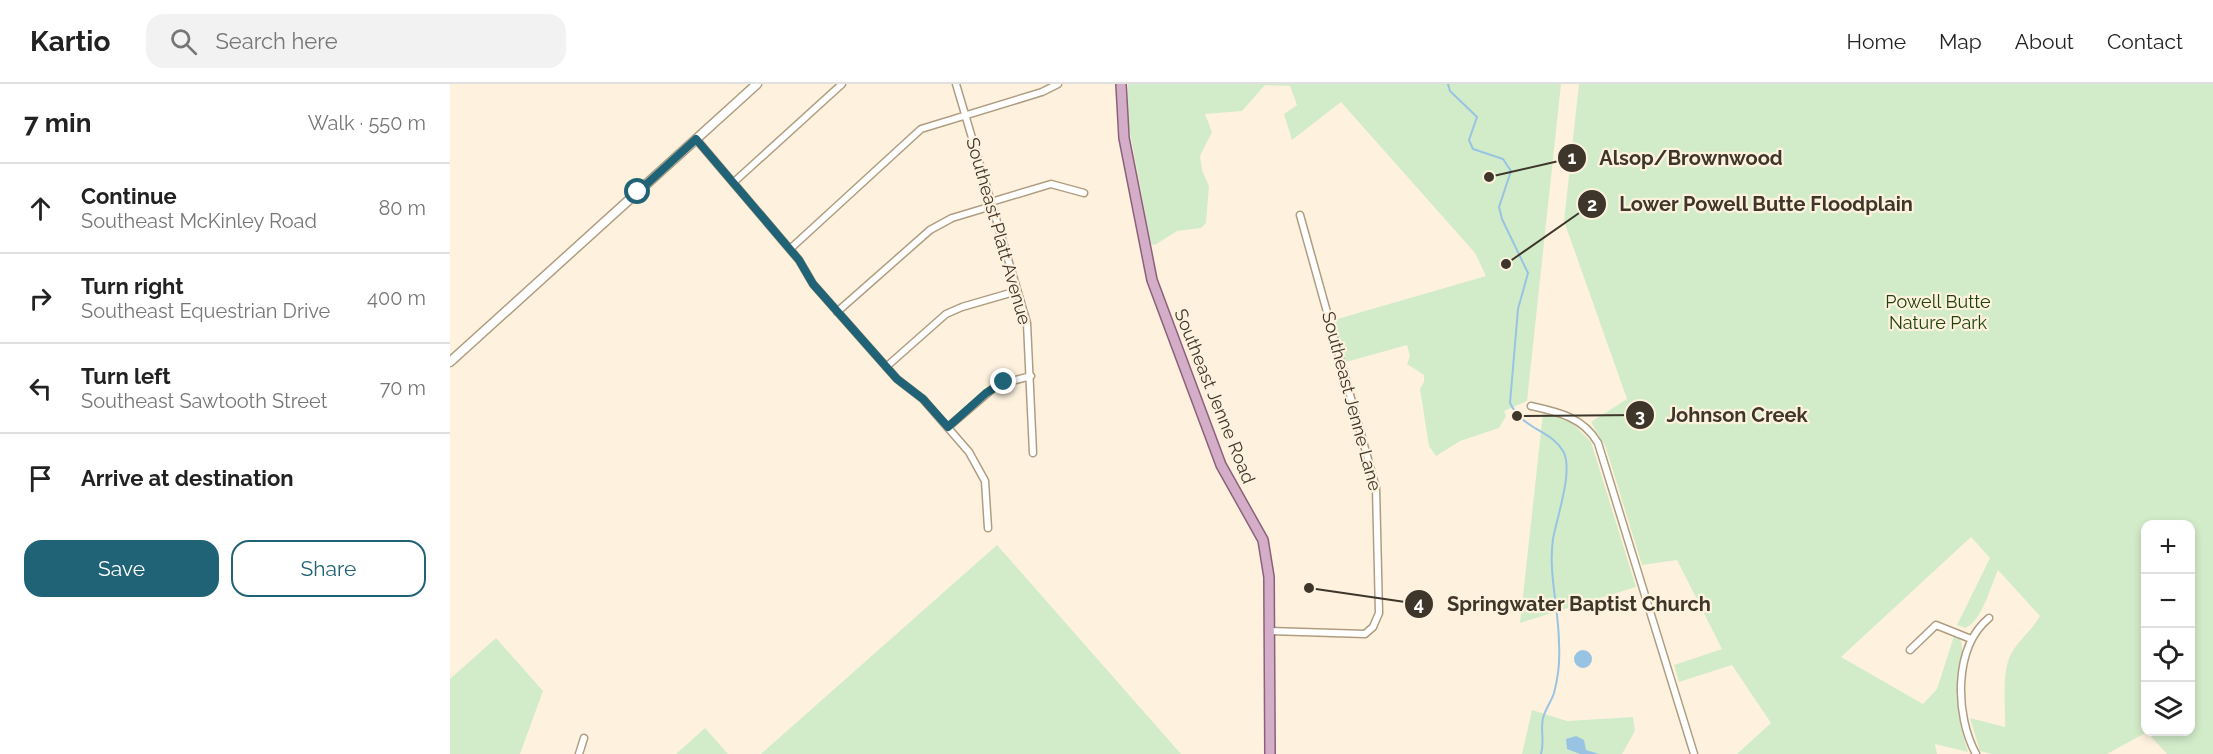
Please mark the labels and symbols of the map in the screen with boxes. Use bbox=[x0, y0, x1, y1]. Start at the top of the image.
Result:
street label: Southeast Platt Avenue bbox=[962, 135, 1036, 327]
callout: Alsop/Brownwood bbox=[1557, 139, 1794, 177]
text: Alsop/Brownwood bbox=[1599, 146, 1783, 170]
text: 1 bbox=[1568, 147, 1577, 168]
route start bbox=[624, 178, 650, 204]
callout: Lower Powell Butte Floodplain bbox=[1577, 185, 1925, 223]
text: Lower Powell Butte Floodplain bbox=[1619, 192, 1913, 216]
text: 2 bbox=[1587, 194, 1597, 215]
park label: Powell Butte Nature Park bbox=[1885, 291, 1991, 333]
street label: Southeast Jenne Road bbox=[1170, 306, 1260, 486]
street label: Southeast Jenne Lane bbox=[1318, 309, 1386, 493]
route end bbox=[990, 368, 1016, 394]
callout: Johnson Creek bbox=[1625, 396, 1820, 434]
text: Johnson Creek bbox=[1666, 403, 1808, 427]
text: 3 bbox=[1635, 405, 1645, 426]
callout: Springwater Baptist Church bbox=[1404, 585, 1723, 623]
text: Springwater Baptist Church bbox=[1447, 592, 1711, 616]
text: 4 bbox=[1414, 593, 1424, 614]

